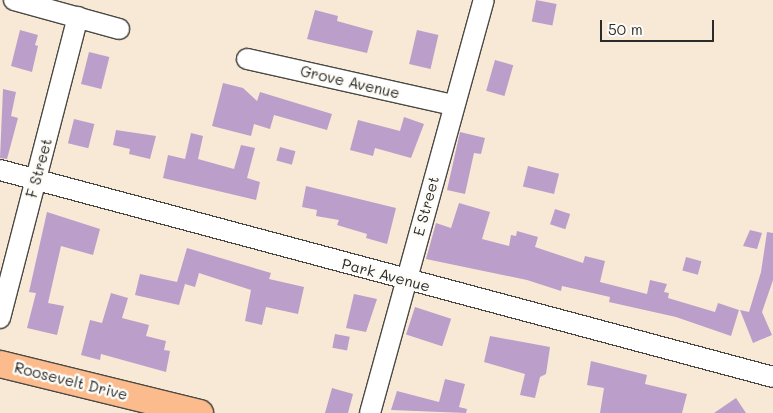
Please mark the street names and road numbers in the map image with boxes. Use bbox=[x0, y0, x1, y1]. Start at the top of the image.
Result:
street label: Grove Avenue bbox=[299, 62, 401, 102]
street label: F Street bbox=[22, 136, 56, 200]
street label: E Street bbox=[409, 174, 443, 238]
street label: Park Avenue bbox=[340, 255, 432, 295]
street label: Roosevelt Drive bbox=[13, 358, 129, 404]

